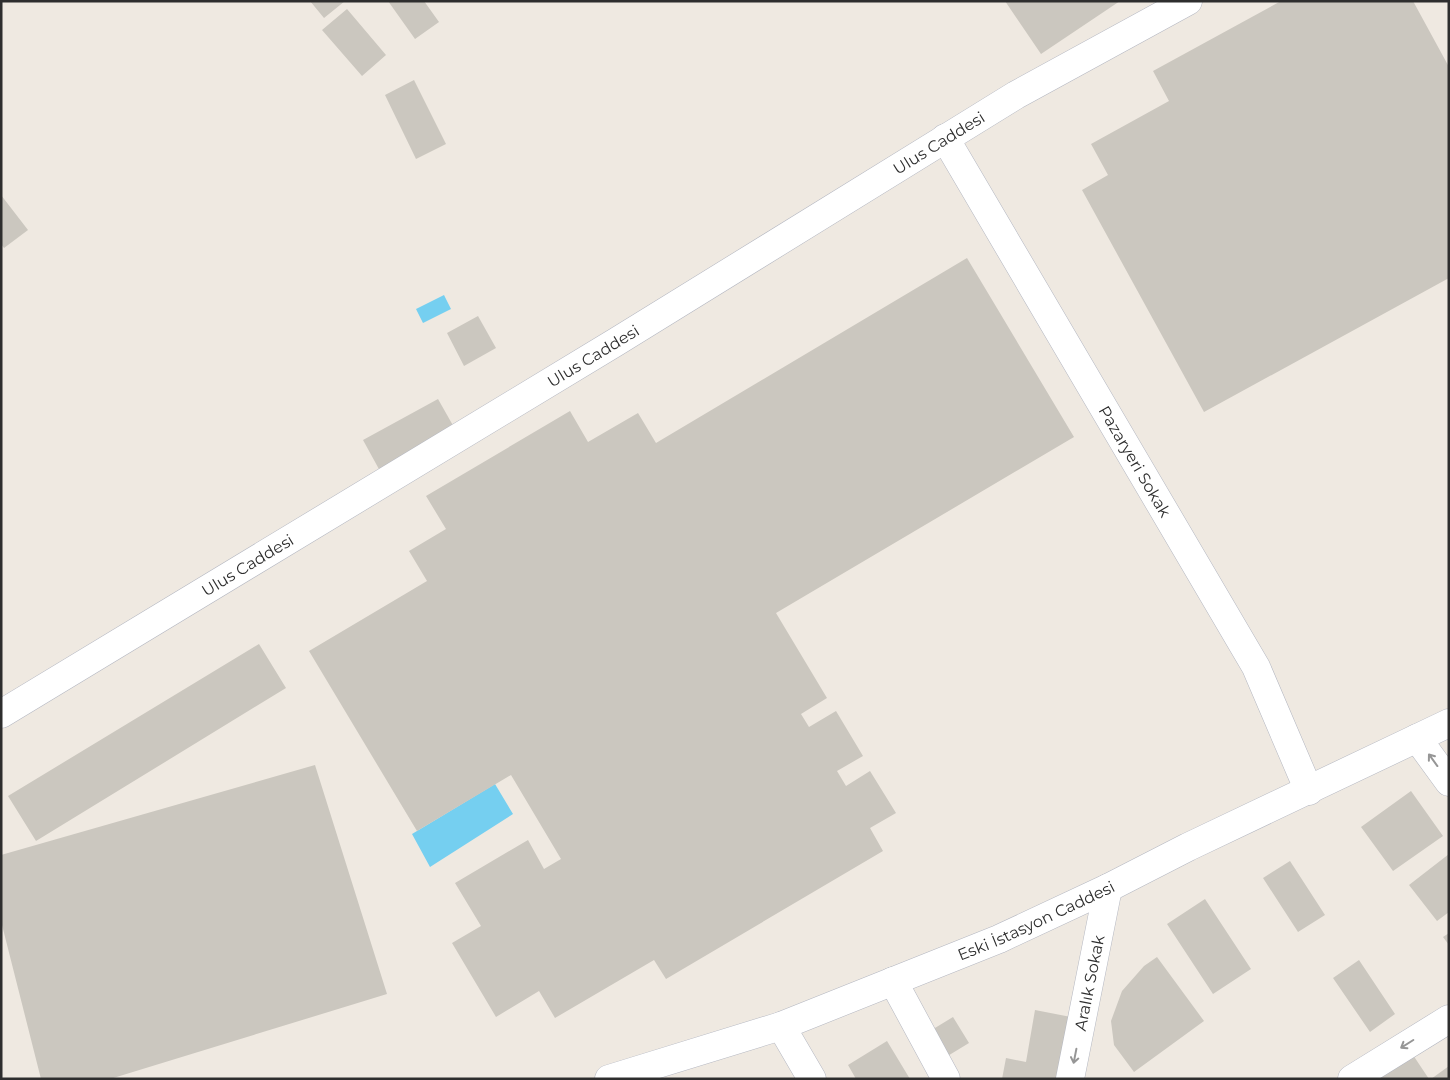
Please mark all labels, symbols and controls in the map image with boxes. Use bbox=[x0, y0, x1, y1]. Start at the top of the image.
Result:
street label: Ulus Caddesi bbox=[890, 108, 988, 179]
street label: Ulus Caddesi bbox=[544, 321, 643, 391]
street label: Pazaryeri Sokak bbox=[1095, 402, 1175, 521]
street label: Ulus Caddesi bbox=[198, 530, 297, 600]
one-way arrow bbox=[1428, 753, 1438, 767]
street label: Eski İstasyon Caddesi bbox=[955, 877, 1118, 965]
street label: Aralık Sokak bbox=[1071, 933, 1109, 1033]
one-way arrow bbox=[1401, 1040, 1415, 1050]
one-way arrow bbox=[1069, 1048, 1079, 1064]

